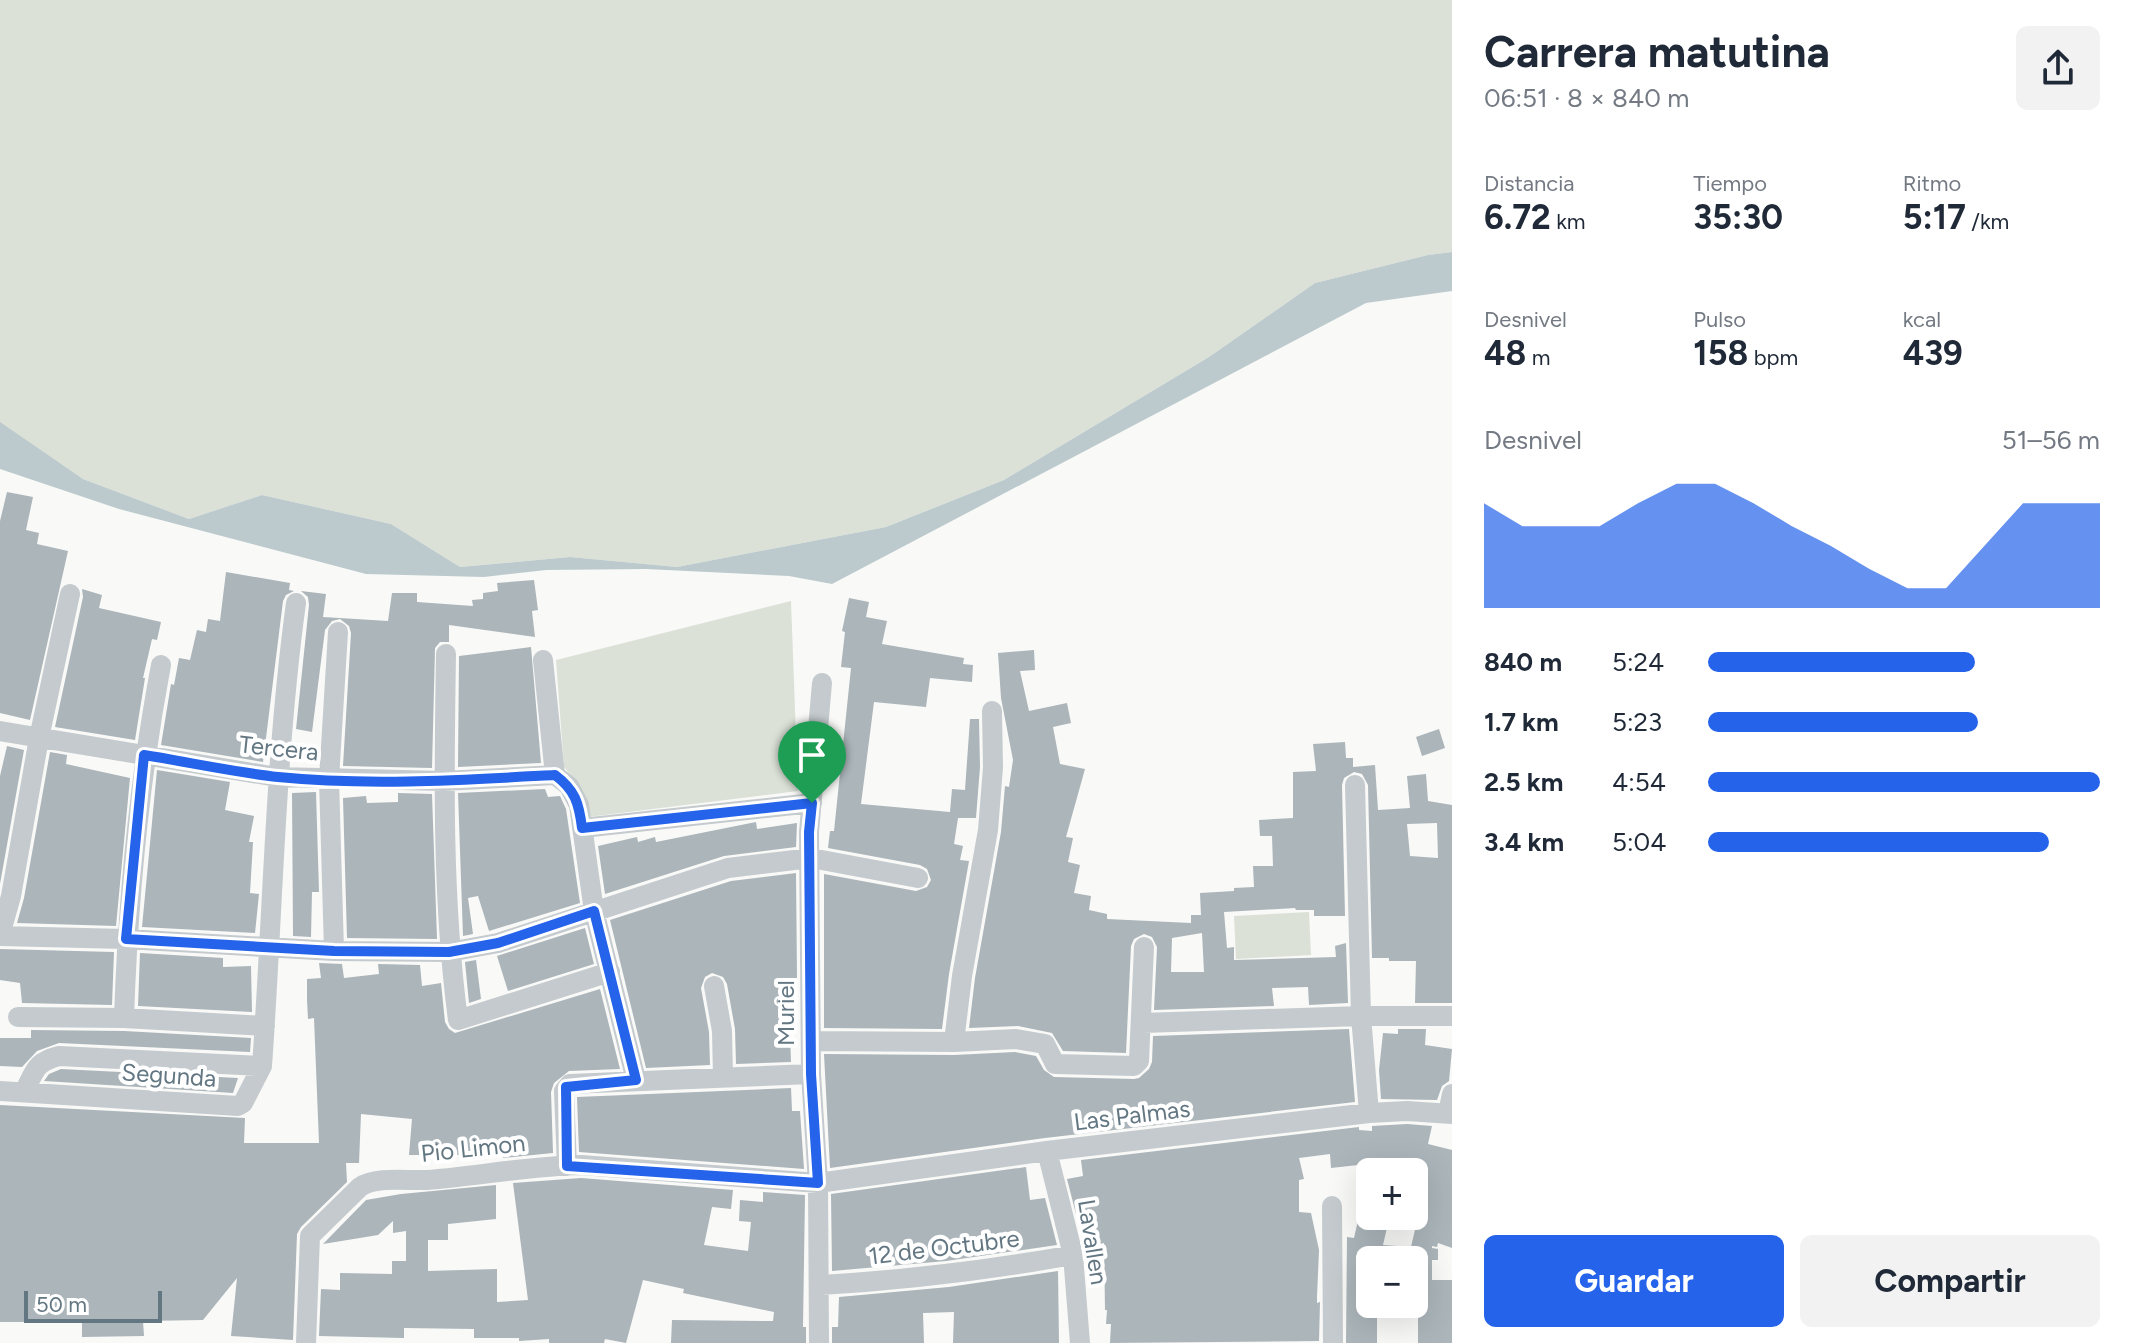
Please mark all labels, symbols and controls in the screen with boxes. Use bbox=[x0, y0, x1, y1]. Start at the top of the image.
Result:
text: Carrera matutina bbox=[1484, 25, 1830, 78]
button: share bbox=[2016, 26, 2100, 110]
text: 06:51 · 8 × 840 m bbox=[1484, 82, 1689, 114]
text: Distancia bbox=[1484, 170, 1574, 197]
text: Tiempo bbox=[1693, 170, 1767, 197]
text: Ritmo bbox=[1903, 170, 1961, 197]
text: 6.72 bbox=[1484, 197, 1551, 238]
text: 35:30 bbox=[1693, 197, 1783, 238]
text: 5:17 bbox=[1903, 197, 1966, 238]
text: km bbox=[1551, 208, 1586, 235]
text: /km bbox=[1966, 208, 2009, 235]
text: Desnivel bbox=[1484, 306, 1567, 333]
text: Pulso bbox=[1693, 306, 1746, 333]
text: kcal bbox=[1903, 306, 1941, 333]
text: 48 bbox=[1484, 333, 1526, 374]
text: 158 bbox=[1693, 333, 1748, 374]
text: 439 bbox=[1903, 333, 1963, 374]
text: m bbox=[1526, 344, 1551, 371]
text: bpm bbox=[1748, 344, 1798, 371]
text: Desnivel bbox=[1484, 424, 1582, 456]
text: 51–56 m bbox=[2002, 424, 2100, 456]
text: 840 m bbox=[1484, 646, 1562, 678]
text: 5:24 bbox=[1612, 646, 1664, 678]
text: 1.7 km bbox=[1484, 706, 1559, 738]
text: 5:23 bbox=[1612, 706, 1662, 738]
pin bbox=[778, 721, 846, 803]
street label: Tercera bbox=[238, 729, 320, 767]
icon: arrive bbox=[790, 733, 834, 777]
text: 2.5 km bbox=[1484, 766, 1563, 798]
text: 4:54 bbox=[1612, 766, 1666, 798]
text: 3.4 km bbox=[1484, 826, 1564, 858]
text: 5:04 bbox=[1612, 826, 1666, 858]
street label: Muriel bbox=[771, 980, 800, 1046]
street label: Segunda bbox=[121, 1057, 217, 1093]
street label: Las Palmas bbox=[1072, 1093, 1192, 1137]
street label: Pio Limon bbox=[419, 1128, 527, 1168]
map controls bbox=[1356, 1158, 1428, 1318]
button: + bbox=[1356, 1158, 1428, 1230]
street label: Lavallen bbox=[1072, 1197, 1114, 1287]
street label: 12 de Octubre bbox=[867, 1223, 1021, 1271]
button: Guardar bbox=[1484, 1235, 1784, 1327]
button: Compartir bbox=[1800, 1235, 2100, 1327]
button: − bbox=[1356, 1246, 1428, 1318]
scale bar bbox=[24, 1287, 162, 1323]
text: 50 m bbox=[36, 1291, 87, 1318]

